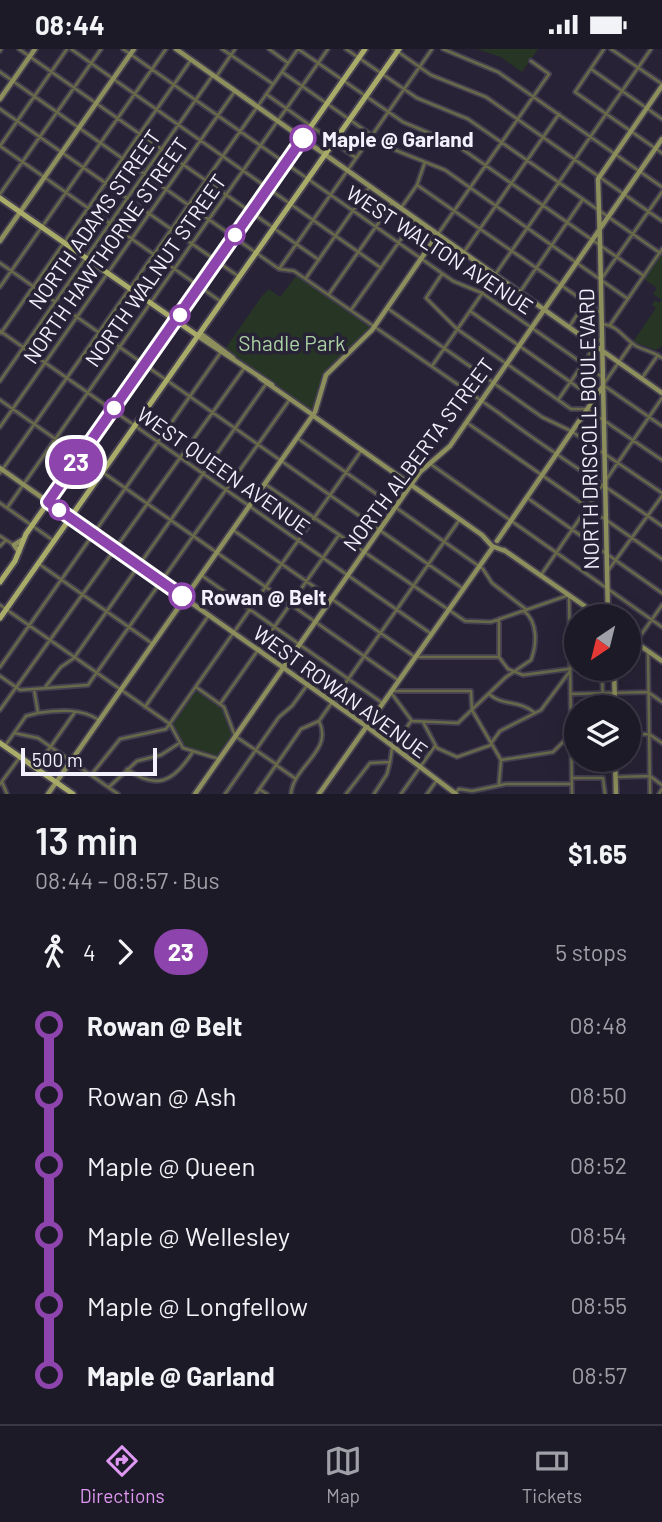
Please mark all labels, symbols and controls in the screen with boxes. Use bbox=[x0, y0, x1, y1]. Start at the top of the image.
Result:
text: 08:44 bbox=[35, 9, 105, 40]
street label: NORTH ADAMS STREET bbox=[23, 124, 165, 314]
marker: Maple @ Garland bbox=[290, 125, 316, 151]
place label: Maple @ Garland bbox=[322, 126, 474, 151]
street label: NORTH HAWTHORNE STREET bbox=[17, 132, 193, 368]
street label: NORTH WALNUT STREET bbox=[79, 169, 231, 371]
street label: WEST WALTON AVENUE bbox=[342, 179, 538, 319]
unlabelled marker bbox=[225, 225, 245, 245]
street label: NORTH DRISCOLL BOULEVARD bbox=[573, 288, 603, 570]
unlabelled marker bbox=[170, 305, 190, 325]
park label: Shadle Park bbox=[238, 330, 346, 355]
street label: NORTH ALBERTA STREET bbox=[337, 353, 499, 555]
unlabelled marker bbox=[104, 398, 124, 418]
street label: WEST QUEEN AVENUE bbox=[133, 401, 315, 539]
line badge: 23 bbox=[44, 439, 108, 485]
text: 23 bbox=[63, 447, 89, 476]
unlabelled marker bbox=[49, 500, 69, 520]
marker: Rowan @ Belt bbox=[169, 583, 195, 609]
place label: Rowan @ Belt bbox=[201, 584, 327, 609]
north arrow bbox=[564, 604, 640, 681]
map controls bbox=[564, 604, 641, 772]
street label: WEST ROWAN AVENUE bbox=[249, 619, 433, 763]
button: layers bbox=[564, 695, 641, 772]
scale bar bbox=[21, 745, 158, 777]
text: 500 m bbox=[32, 748, 83, 771]
text: 13 min bbox=[35, 817, 138, 863]
text: $1.65 bbox=[568, 838, 627, 869]
text: 08:44 – 08:57 · Bus bbox=[35, 866, 220, 894]
icon: walk bbox=[35, 933, 73, 971]
icon: forward bbox=[106, 933, 144, 971]
text: 23 bbox=[168, 937, 194, 966]
text: 4 bbox=[83, 938, 96, 966]
text: 5 stops bbox=[555, 938, 627, 966]
text: Rowan @ Belt bbox=[87, 1010, 242, 1041]
text: 08:48 bbox=[570, 1011, 627, 1039]
text: Rowan @ Ash bbox=[87, 1080, 236, 1111]
text: 08:50 bbox=[569, 1081, 627, 1109]
text: Maple @ Queen bbox=[87, 1150, 256, 1181]
text: 08:52 bbox=[570, 1151, 627, 1179]
text: Maple @ Wellesley bbox=[87, 1220, 290, 1251]
text: 08:54 bbox=[570, 1221, 627, 1249]
text: Maple @ Longfellow bbox=[87, 1290, 308, 1321]
text: 08:55 bbox=[571, 1291, 627, 1319]
text: Maple @ Garland bbox=[87, 1360, 275, 1391]
text: 08:57 bbox=[572, 1361, 627, 1389]
tab: Directions bbox=[80, 1442, 165, 1507]
tab: Map bbox=[324, 1442, 362, 1507]
tab: Tickets bbox=[522, 1442, 582, 1507]

